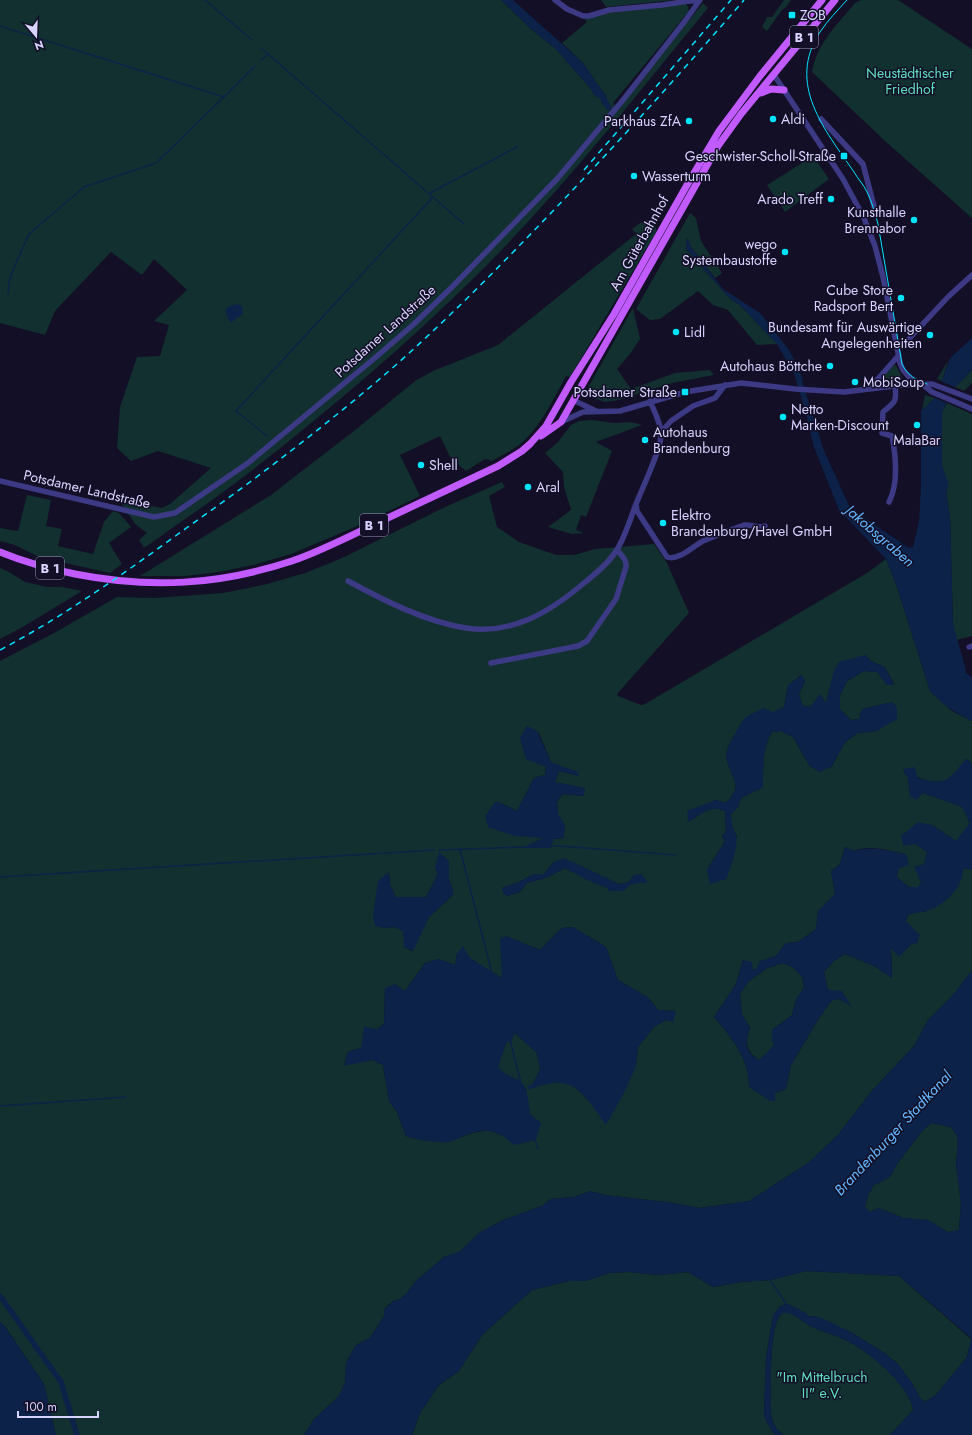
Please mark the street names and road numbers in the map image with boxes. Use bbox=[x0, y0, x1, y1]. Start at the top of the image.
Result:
road number: B 1 bbox=[790, 26, 818, 48]
street label: Am Güterbahnhof bbox=[604, 191, 674, 294]
street label: Potsdamer Landstraße bbox=[330, 280, 440, 382]
street label: Potsdamer Landstraße bbox=[22, 465, 152, 513]
road number: B 1 bbox=[360, 514, 388, 536]
road number: B 1 bbox=[36, 557, 64, 579]

